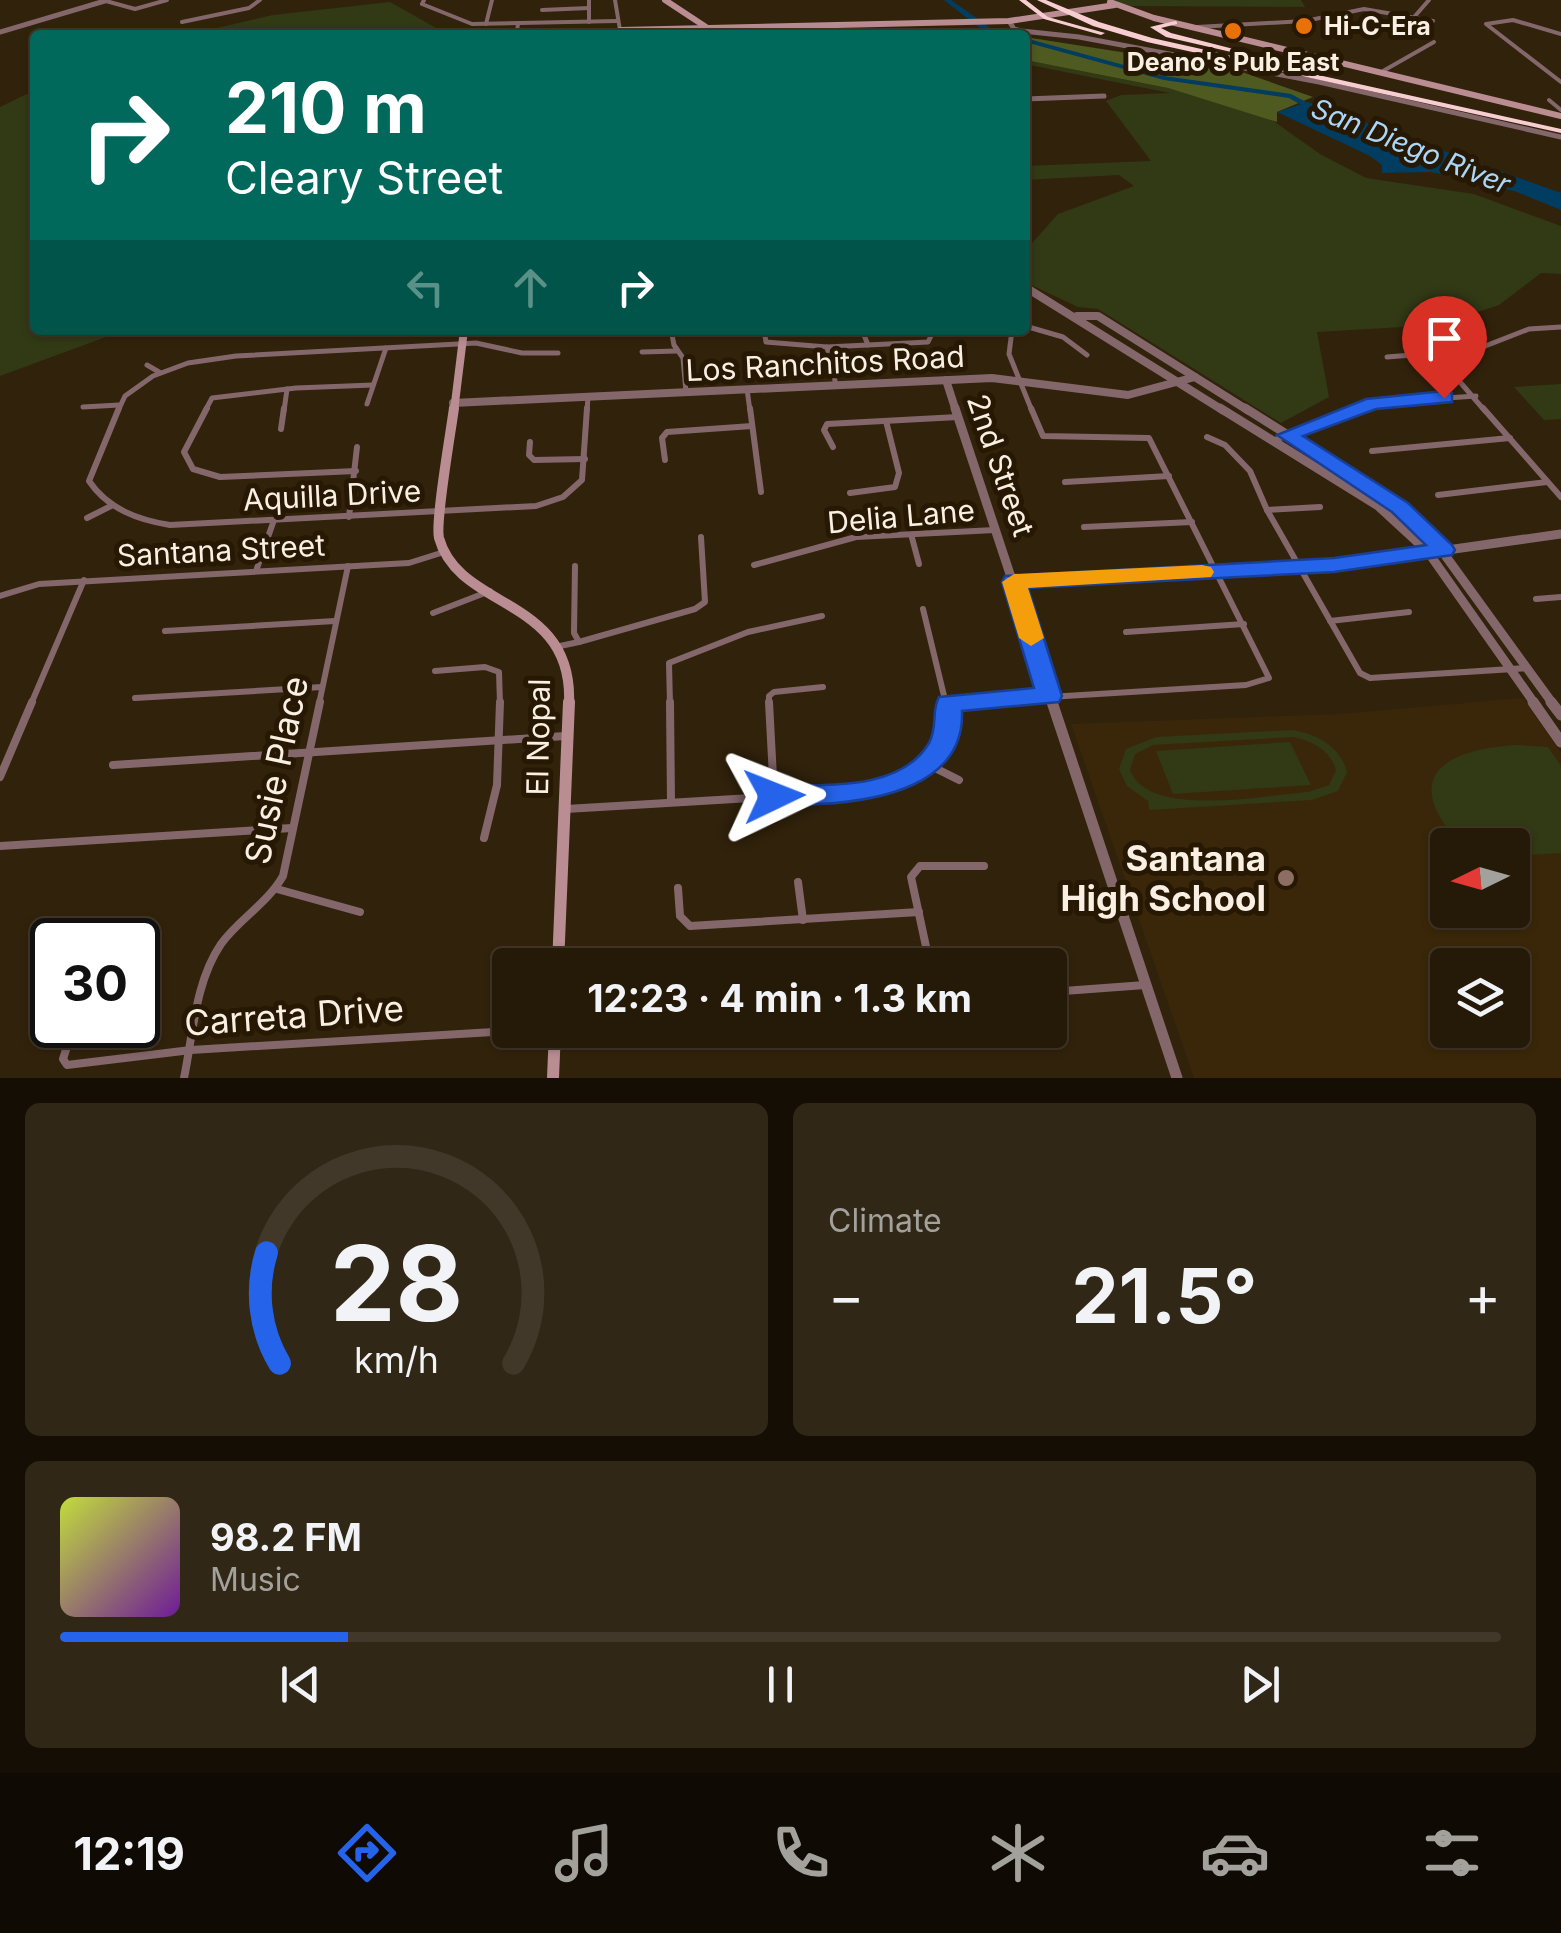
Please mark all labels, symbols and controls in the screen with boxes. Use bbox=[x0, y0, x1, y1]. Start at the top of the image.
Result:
place label: Hi-C-Era bbox=[1324, 11, 1431, 41]
marker: Hi-C-Era bbox=[1293, 15, 1315, 37]
marker: Deano's Pub East bbox=[1222, 20, 1244, 42]
place label: Deano's Pub East bbox=[1127, 47, 1339, 77]
text: 210 m bbox=[225, 65, 427, 150]
icon: right bbox=[60, 70, 190, 200]
water label: San Diego River bbox=[1307, 91, 1517, 202]
text: Cleary Street bbox=[225, 150, 503, 205]
icon: left bbox=[398, 260, 453, 315]
icon: ahead bbox=[503, 260, 558, 315]
icon: right bbox=[608, 260, 663, 315]
pin bbox=[1402, 296, 1487, 399]
icon: arrive bbox=[1417, 311, 1472, 366]
street label: Los Ranchitos Road bbox=[685, 338, 965, 388]
street label: 2nd Street bbox=[960, 389, 1042, 541]
street label: Aquilla Drive bbox=[242, 472, 422, 518]
street label: Delia Lane bbox=[826, 492, 976, 540]
street label: Santana Street bbox=[116, 527, 326, 573]
street label: Susie Place bbox=[236, 672, 316, 868]
street label: El Nopal bbox=[519, 678, 557, 796]
position arrow bbox=[722, 744, 826, 848]
north arrow bbox=[1430, 828, 1530, 928]
map controls bbox=[1430, 828, 1530, 1048]
place label: Santana High School bbox=[1060, 837, 1266, 919]
marker: Santana High School bbox=[1275, 867, 1297, 889]
speed limit sign: 30 bbox=[30, 918, 160, 1048]
button: layers bbox=[1430, 948, 1530, 1048]
text: 12:23 · 4 min · 1.3 km bbox=[587, 975, 972, 1021]
street label: Carreta Drive bbox=[183, 986, 405, 1044]
text: Climate bbox=[828, 1201, 942, 1240]
text: 28 bbox=[330, 1220, 463, 1346]
text: 21.5° bbox=[1071, 1250, 1258, 1341]
text: − bbox=[828, 1263, 864, 1329]
text: + bbox=[1465, 1263, 1501, 1329]
text: km/h bbox=[354, 1338, 439, 1382]
text: 98.2 FM bbox=[210, 1514, 362, 1560]
text: Music bbox=[210, 1560, 301, 1599]
icon: previous bbox=[273, 1657, 328, 1712]
icon: pause bbox=[753, 1657, 808, 1712]
icon: next bbox=[1233, 1657, 1288, 1712]
icon: directions bbox=[332, 1818, 402, 1888]
icon: music bbox=[549, 1818, 619, 1888]
icon: phone bbox=[766, 1818, 836, 1888]
icon: climate bbox=[983, 1818, 1053, 1888]
icon: car bbox=[1200, 1818, 1270, 1888]
icon: filters bbox=[1417, 1818, 1487, 1888]
text: 12:19 bbox=[74, 1826, 185, 1881]

